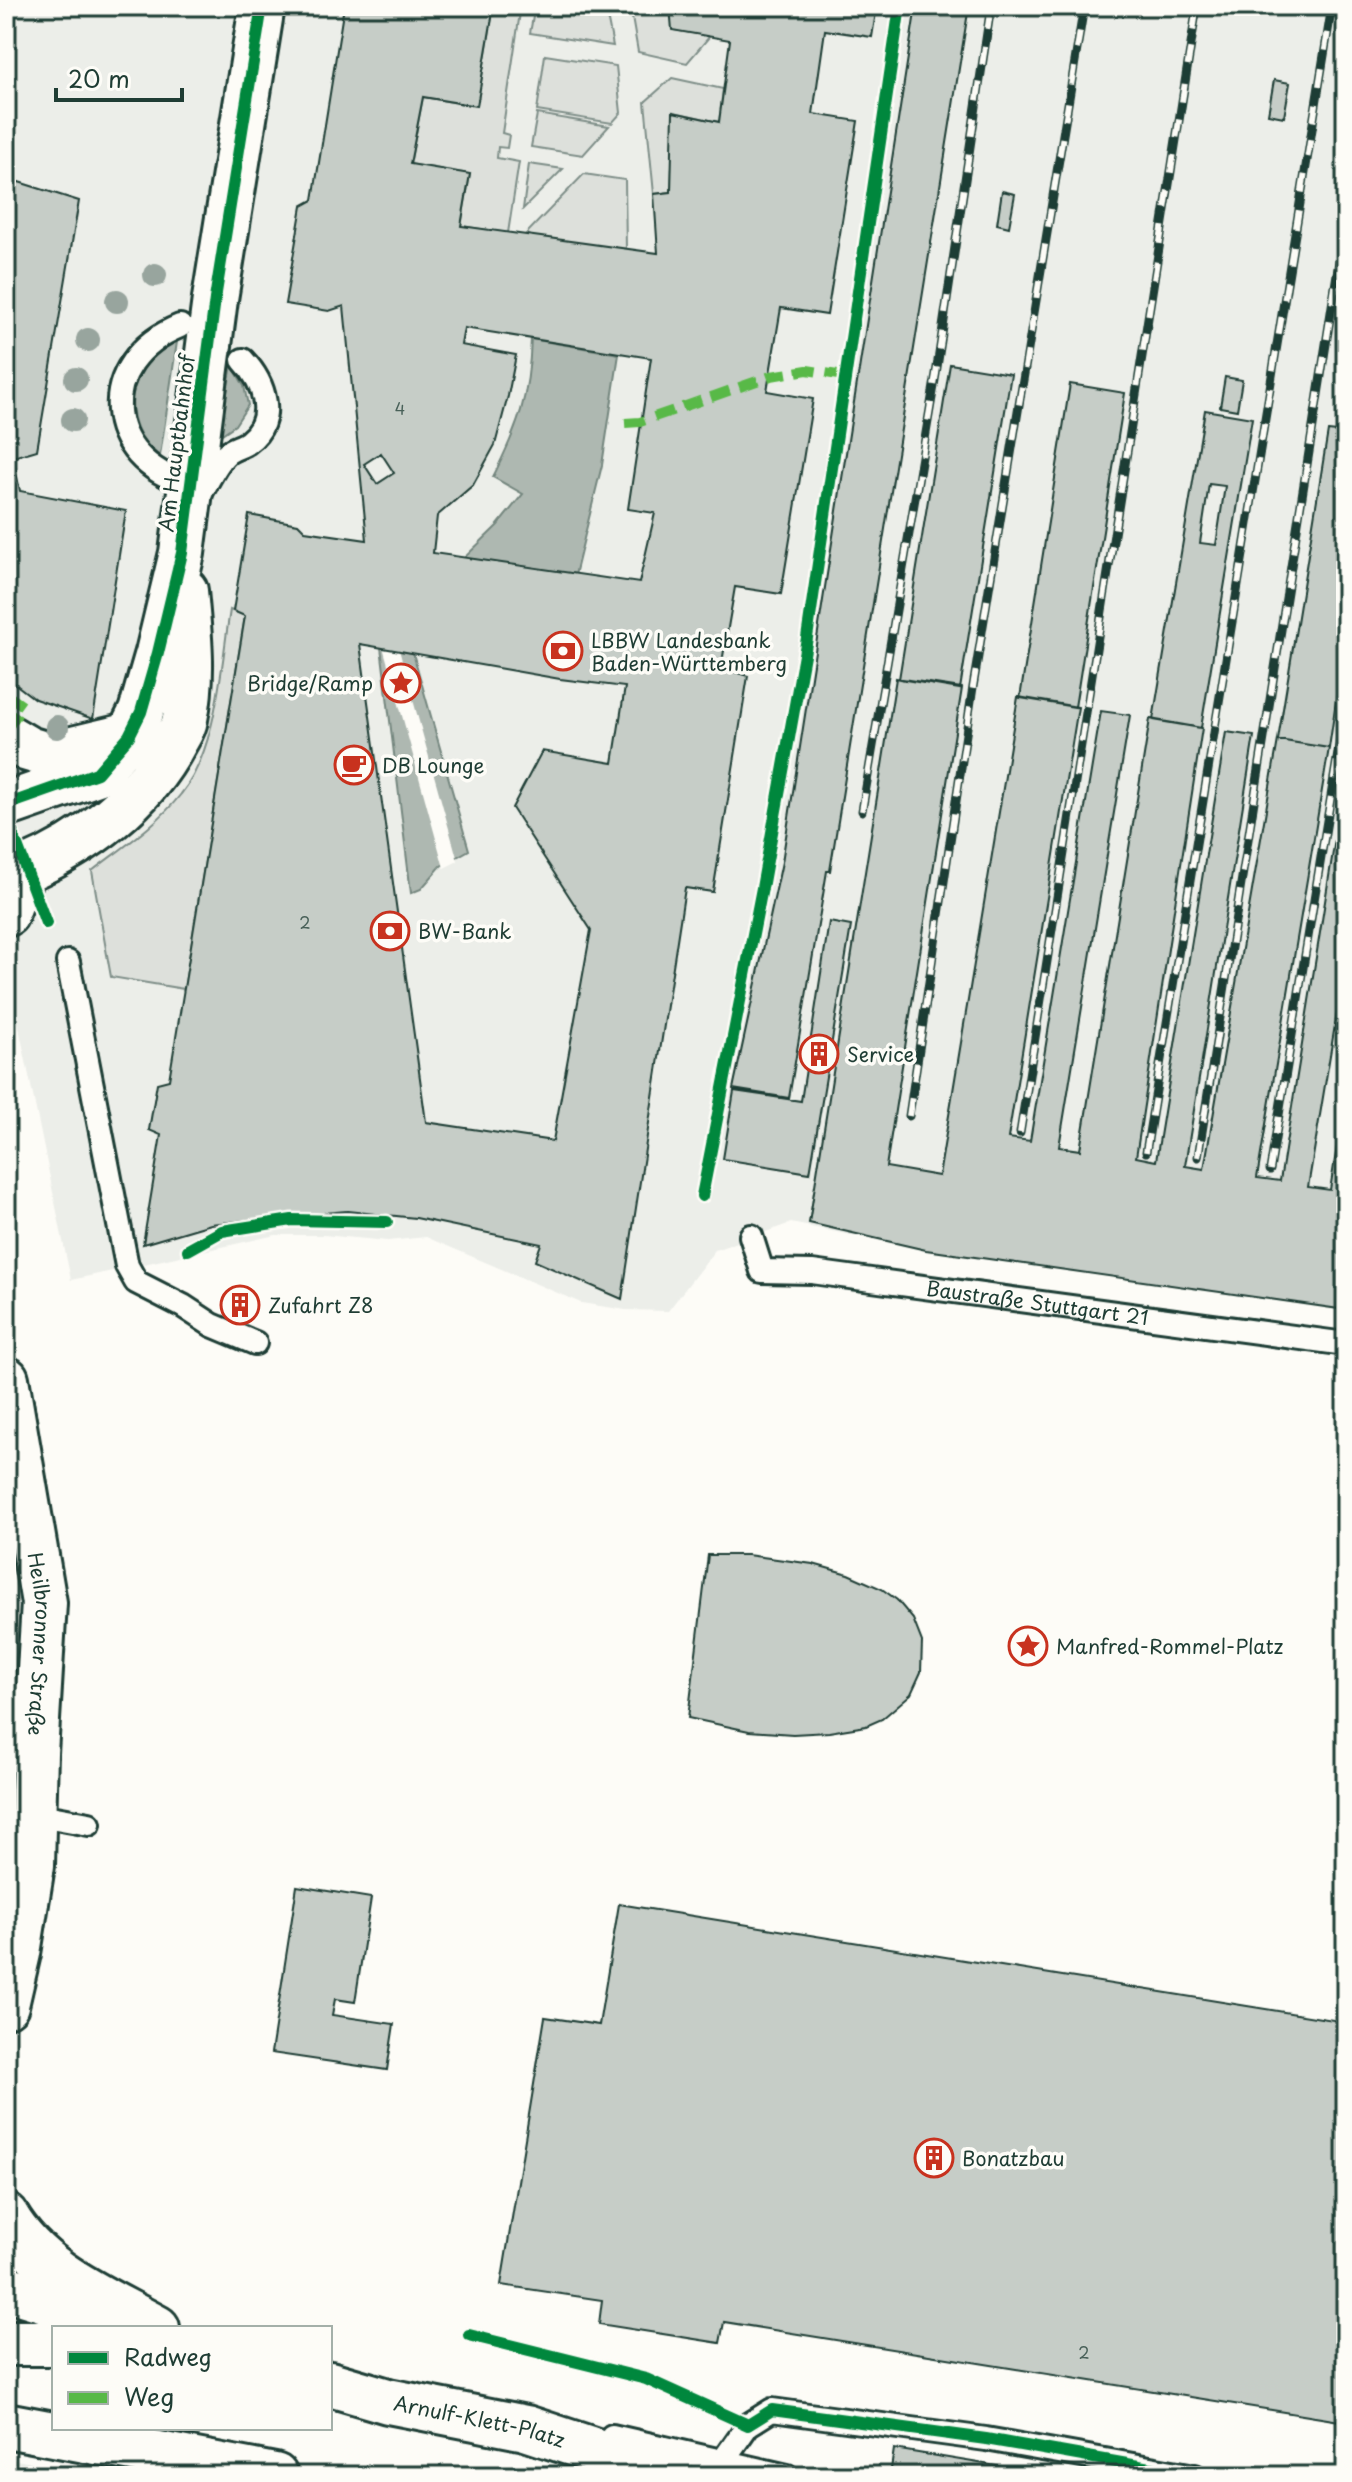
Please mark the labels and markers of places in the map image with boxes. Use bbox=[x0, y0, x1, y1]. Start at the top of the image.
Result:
place label: LBBW Landesbank Baden-Württemberg bbox=[591, 625, 787, 678]
bank icon: LBBW Landesbank Baden-Württemberg bbox=[542, 630, 584, 672]
place icon: Bridge/Ramp bbox=[380, 662, 422, 704]
place label: Bridge/Ramp bbox=[247, 668, 373, 698]
cafe icon: DB Lounge bbox=[333, 744, 375, 786]
place label: DB Lounge bbox=[382, 750, 484, 780]
bank icon: BW-Bank bbox=[369, 910, 411, 952]
place label: BW-Bank bbox=[418, 916, 511, 946]
building icon: Service bbox=[798, 1033, 840, 1075]
place label: Service bbox=[847, 1039, 914, 1069]
building icon: Zufahrt Z8 bbox=[219, 1284, 261, 1326]
place label: Zufahrt Z8 bbox=[268, 1290, 374, 1320]
place icon: Manfred-Rommel-Platz bbox=[1007, 1625, 1049, 1667]
place label: Manfred-Rommel-Platz bbox=[1056, 1631, 1283, 1661]
building icon: Bonatzbau bbox=[913, 2137, 955, 2179]
place label: Bonatzbau bbox=[962, 2143, 1065, 2173]

